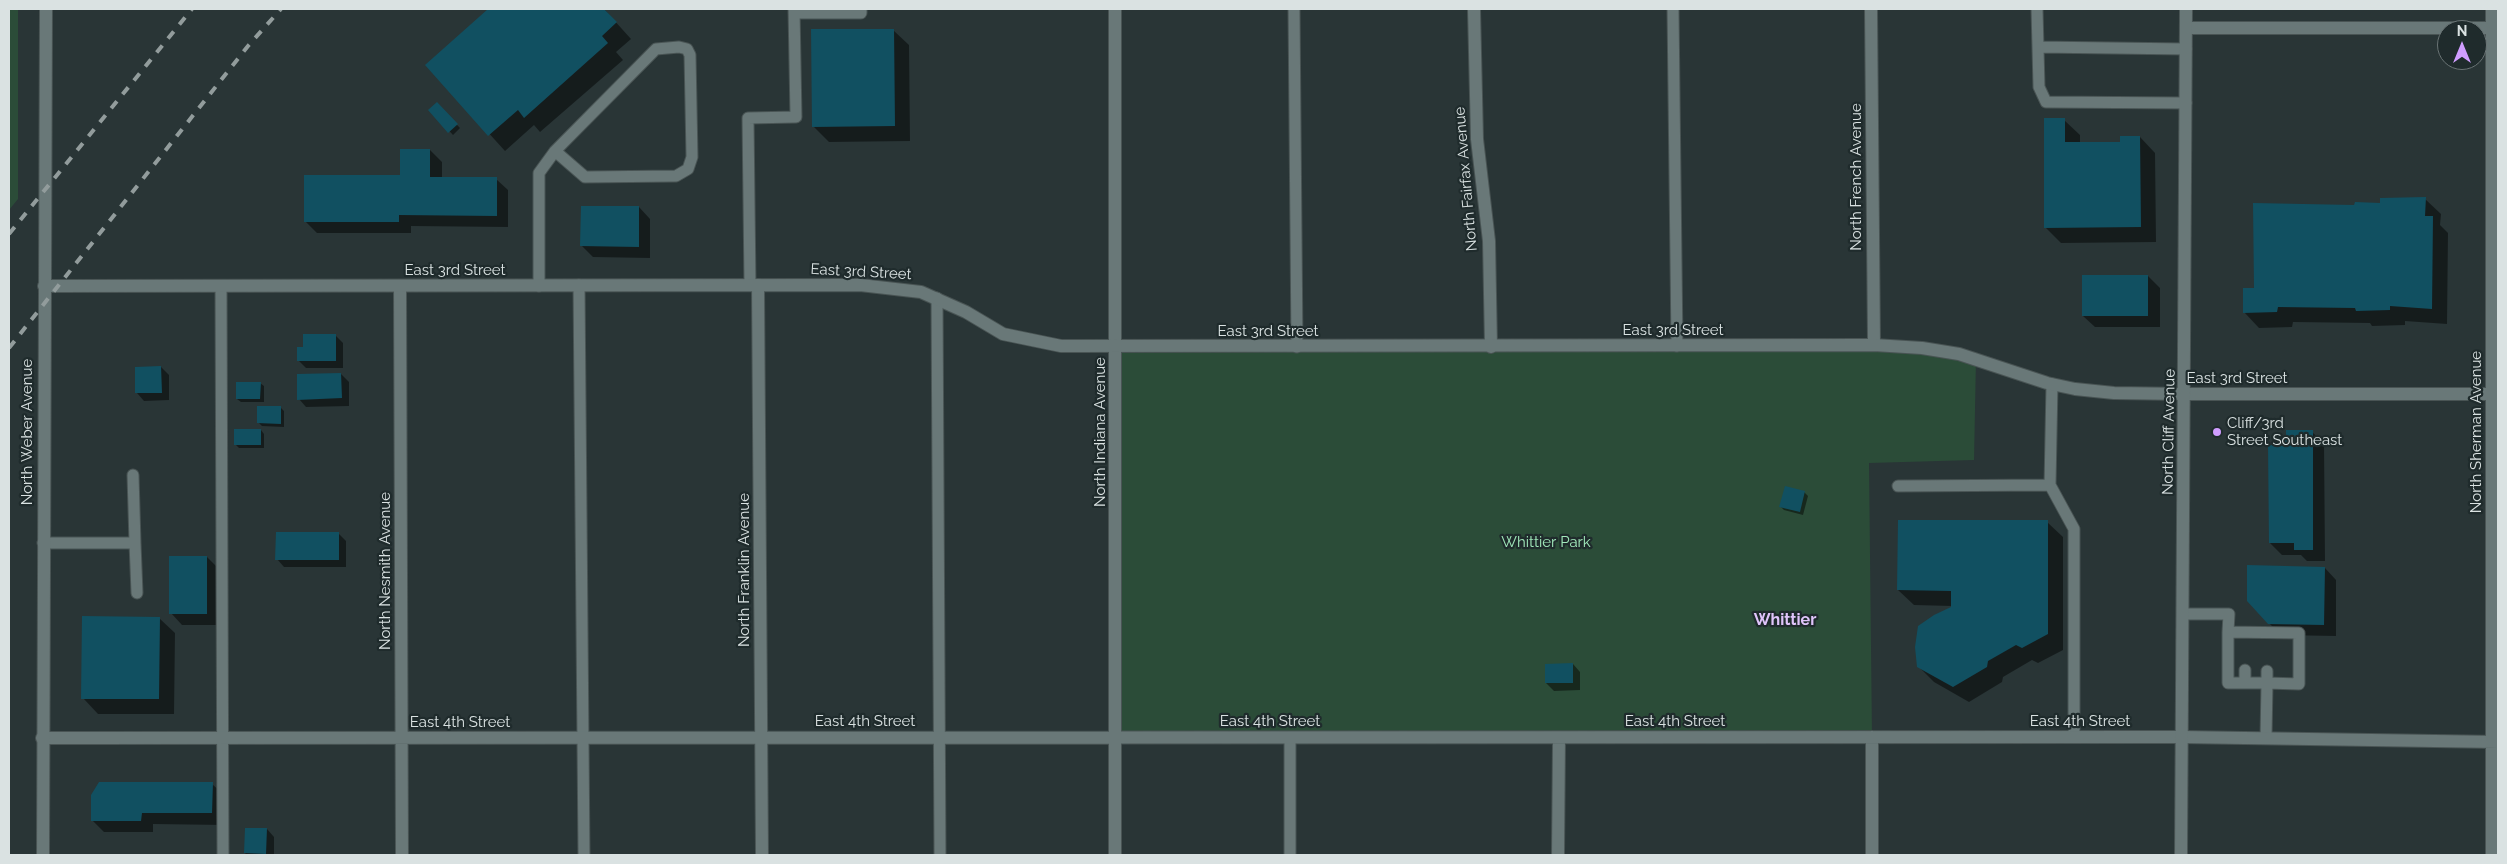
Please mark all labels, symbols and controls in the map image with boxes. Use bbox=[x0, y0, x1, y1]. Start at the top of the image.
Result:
north arrow bbox=[2437, 20, 2487, 70]
text: N bbox=[2457, 23, 2467, 39]
street label: North French Avenue bbox=[1847, 103, 1865, 251]
street label: North Fairfax Avenue bbox=[1451, 106, 1481, 252]
street label: East 3rd Street bbox=[810, 260, 912, 284]
street label: East 3rd Street bbox=[404, 261, 506, 279]
street label: East 3rd Street bbox=[1622, 321, 1724, 339]
street label: East 3rd Street bbox=[1217, 322, 1319, 340]
street label: North Sherman Avenue bbox=[2467, 351, 2485, 513]
street label: North Indiana Avenue bbox=[1091, 357, 1109, 507]
street label: North Weber Avenue bbox=[18, 359, 36, 505]
street label: North Cliff Avenue bbox=[2159, 369, 2179, 495]
street label: East 3rd Street bbox=[2186, 369, 2288, 387]
place label: Cliff/3rd Street Southeast bbox=[2227, 414, 2342, 449]
marker: Cliff/3rd Street Southeast bbox=[2211, 426, 2223, 438]
street label: North Nesmith Avenue bbox=[376, 492, 394, 650]
street label: North Franklin Avenue bbox=[735, 493, 753, 647]
park label: Whittier Park bbox=[1501, 533, 1591, 551]
district label: Whittier bbox=[1754, 610, 1816, 630]
street label: East 4th Street bbox=[815, 712, 915, 730]
street label: East 4th Street bbox=[1220, 712, 1320, 730]
street label: East 4th Street bbox=[1625, 712, 1725, 730]
street label: East 4th Street bbox=[2030, 712, 2130, 730]
street label: East 4th Street bbox=[410, 713, 510, 731]

